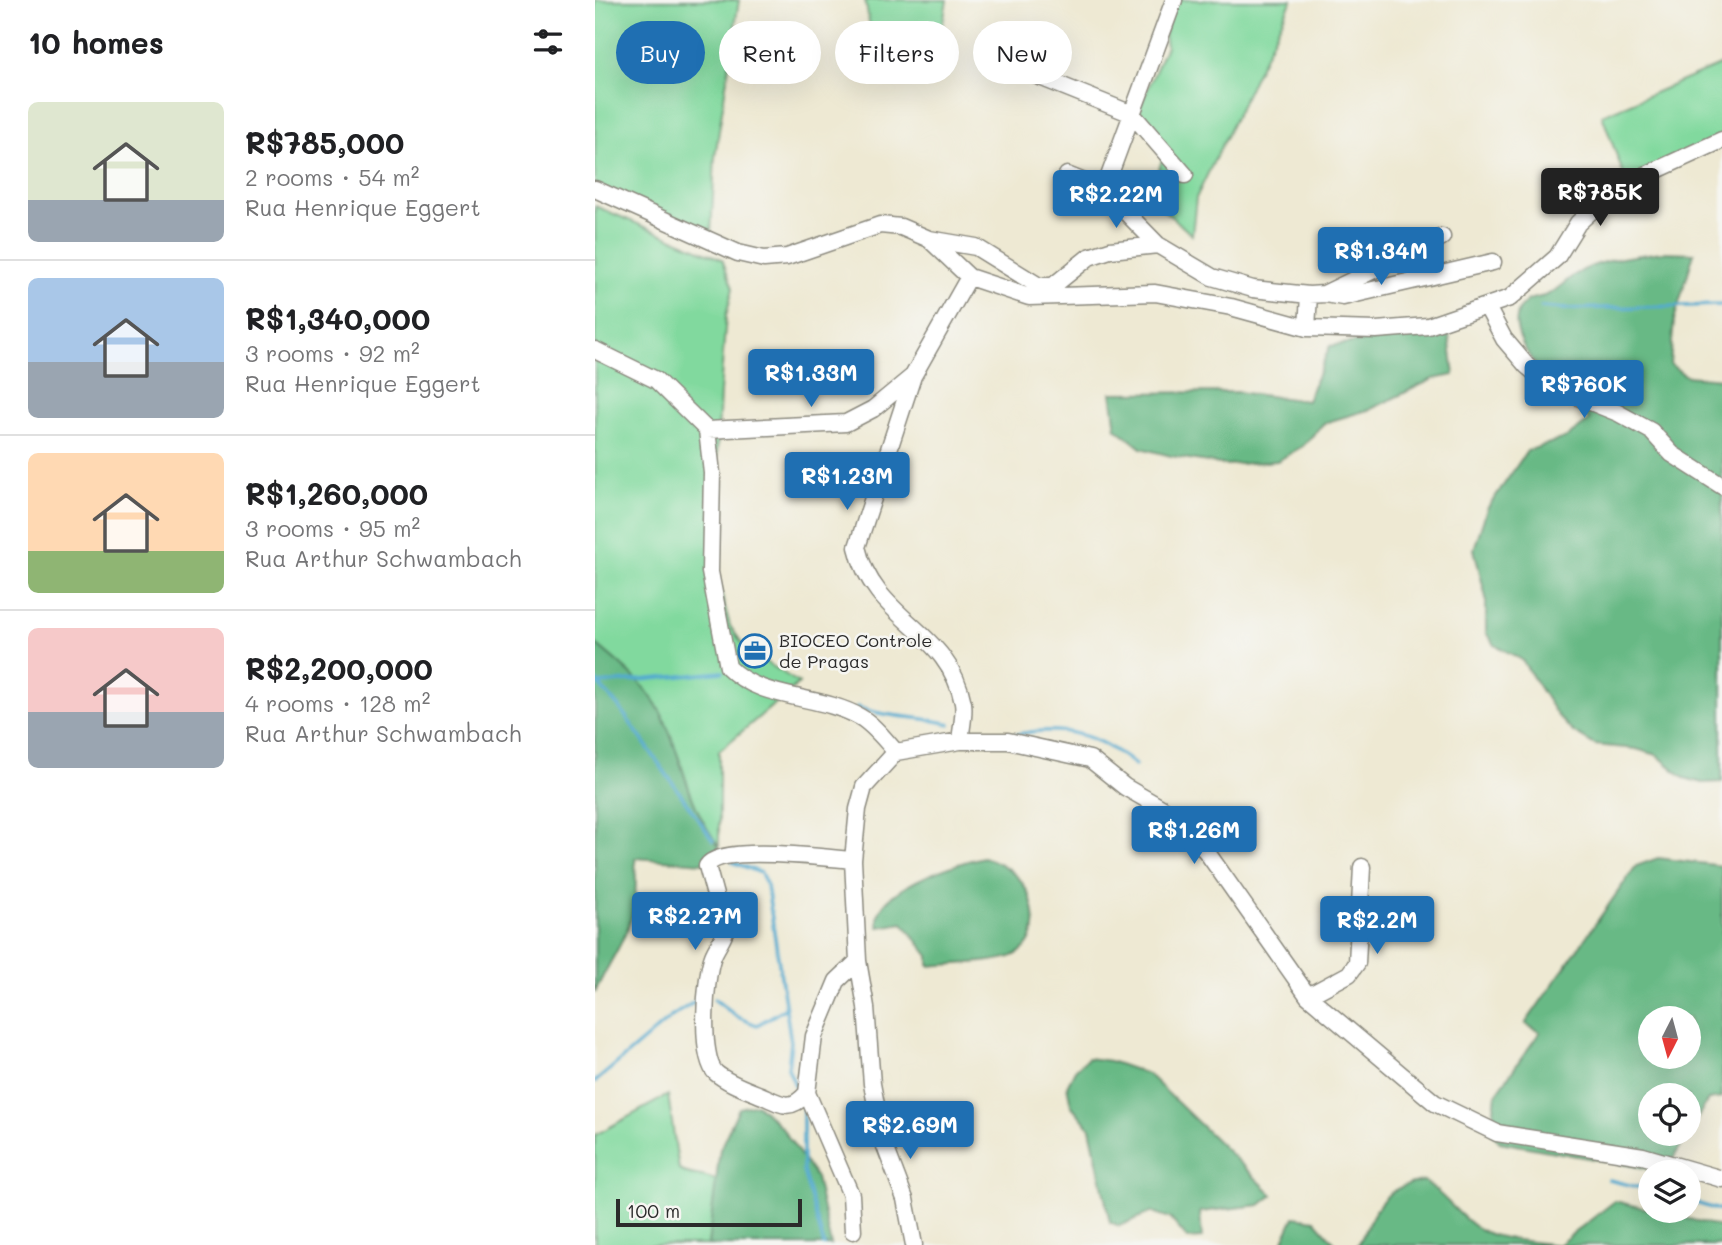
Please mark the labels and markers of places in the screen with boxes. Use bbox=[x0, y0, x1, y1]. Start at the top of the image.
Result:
pin: R$785K bbox=[1543, 168, 1657, 228]
pin: R$2.22M bbox=[1051, 170, 1181, 230]
pin: R$1.34M bbox=[1316, 228, 1446, 287]
pin: R$1.33M bbox=[746, 350, 876, 409]
pin: R$760K bbox=[1527, 360, 1641, 420]
pin: R$1.23M bbox=[782, 452, 912, 512]
place label: BIOCEO Controle de Pragas bbox=[779, 628, 932, 673]
office icon: BIOCEO Controle de Pragas bbox=[736, 632, 774, 670]
pin: R$1.26M bbox=[1129, 806, 1259, 866]
pin: R$2.27M bbox=[630, 892, 760, 952]
pin: R$2.2M bbox=[1320, 897, 1434, 956]
pin: R$2.69M bbox=[845, 1102, 975, 1161]

